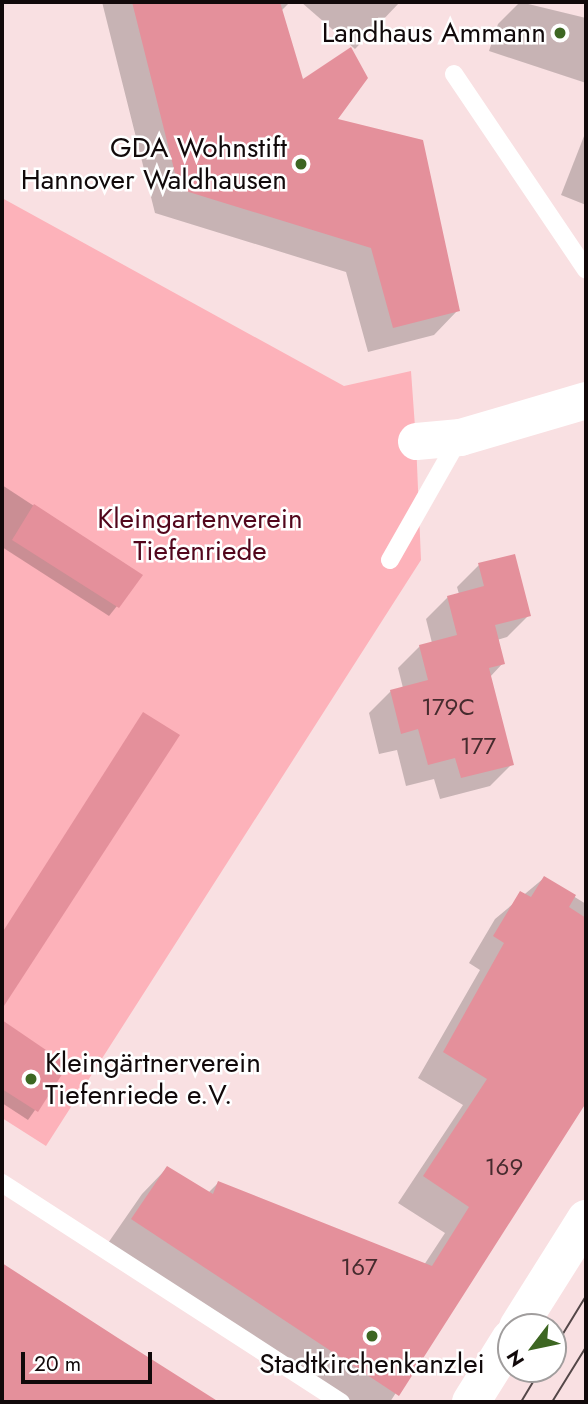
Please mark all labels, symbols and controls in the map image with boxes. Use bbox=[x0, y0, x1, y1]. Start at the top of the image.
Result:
place label: Landhaus Ammann bbox=[322, 16, 546, 50]
marker: Landhaus Ammann bbox=[552, 25, 568, 41]
place label: GDA Wohnstift Hannover Waldhausen bbox=[21, 131, 287, 197]
marker: GDA Wohnstift Hannover Waldhausen bbox=[293, 156, 309, 172]
park label: Kleingartenverein Tiefenriede bbox=[97, 502, 303, 568]
house number: 179C bbox=[421, 693, 475, 721]
house number: 177 bbox=[460, 732, 496, 760]
place label: Kleingärtnerverein Tiefenriede e.V. bbox=[45, 1046, 261, 1112]
marker: Kleingärtnerverein Tiefenriede e.V. bbox=[23, 1071, 39, 1087]
house number: 169 bbox=[485, 1153, 523, 1181]
house number: 167 bbox=[340, 1253, 378, 1281]
north arrow bbox=[497, 1313, 567, 1383]
marker: Stadtkirchenkanzlei bbox=[364, 1328, 380, 1344]
scale bar bbox=[24, 1338, 156, 1382]
text: N bbox=[500, 1345, 531, 1372]
place label: Stadtkirchenkanzlei bbox=[259, 1347, 485, 1381]
text: 20 m bbox=[34, 1349, 81, 1379]

